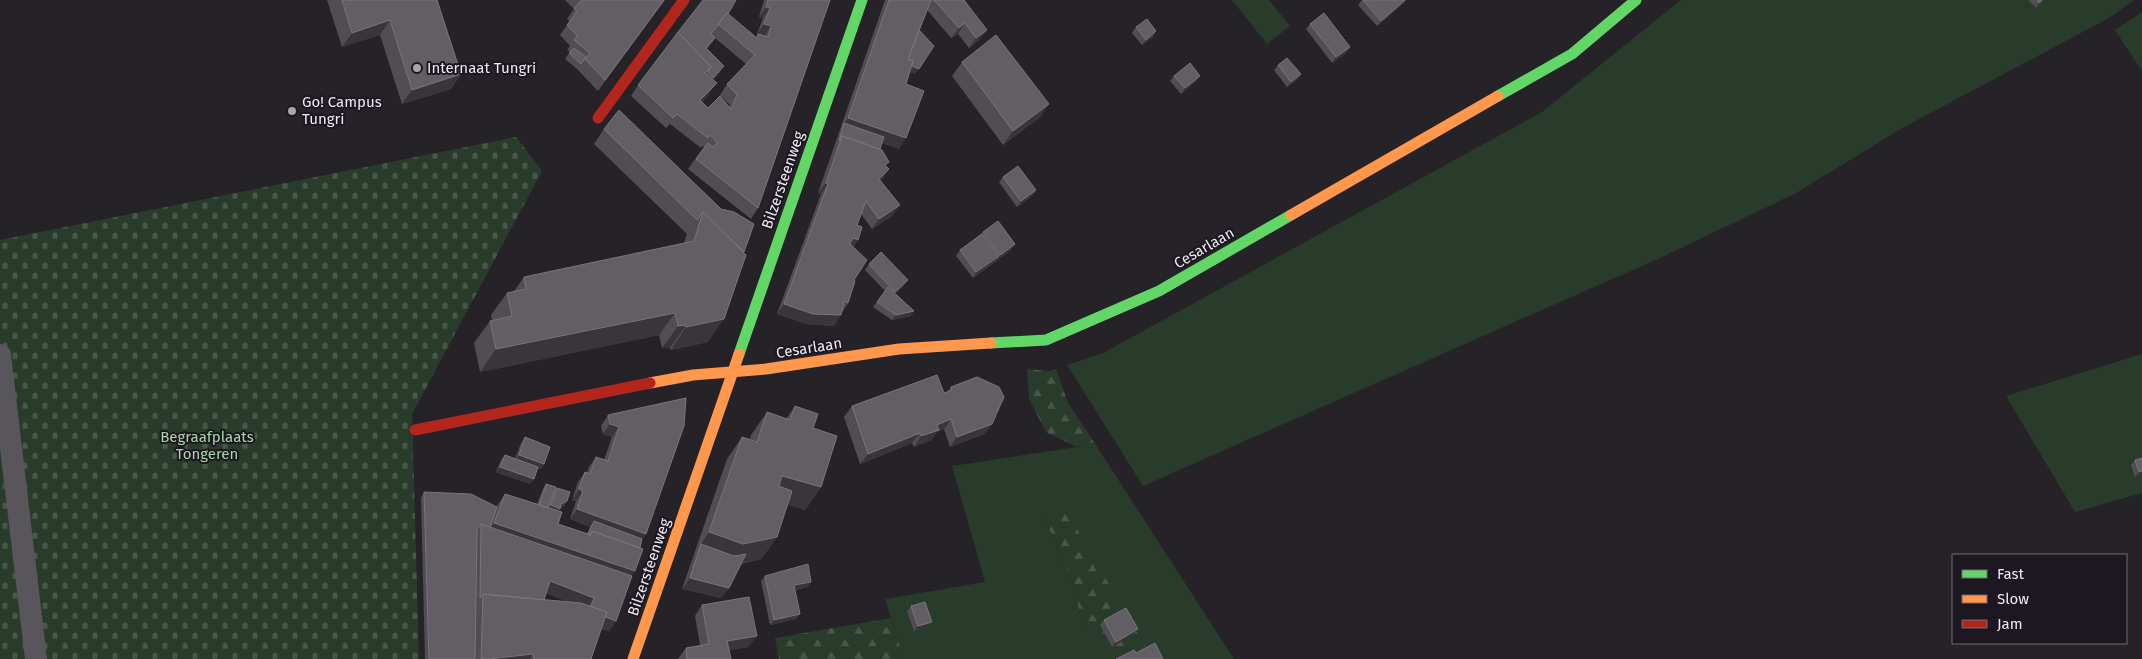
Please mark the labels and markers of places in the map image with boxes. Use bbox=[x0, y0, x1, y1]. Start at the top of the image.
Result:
place label: Internaat Tungri bbox=[427, 59, 536, 77]
marker: Internaat Tungri bbox=[411, 62, 423, 74]
place label: Go! Campus Tungri bbox=[302, 93, 382, 128]
marker: Go! Campus Tungri bbox=[286, 105, 298, 117]

